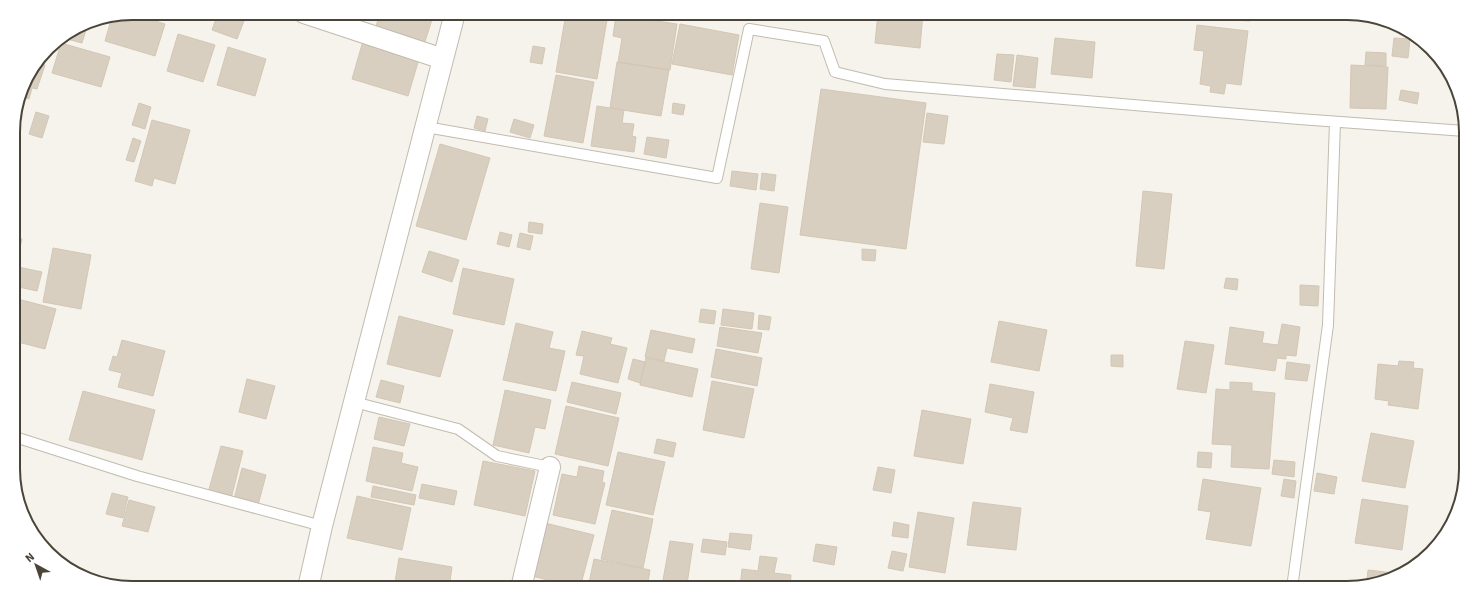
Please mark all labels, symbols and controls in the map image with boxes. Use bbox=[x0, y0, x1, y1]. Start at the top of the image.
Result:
north arrow bbox=[16, 545, 56, 585]
text: N bbox=[23, 550, 37, 565]

